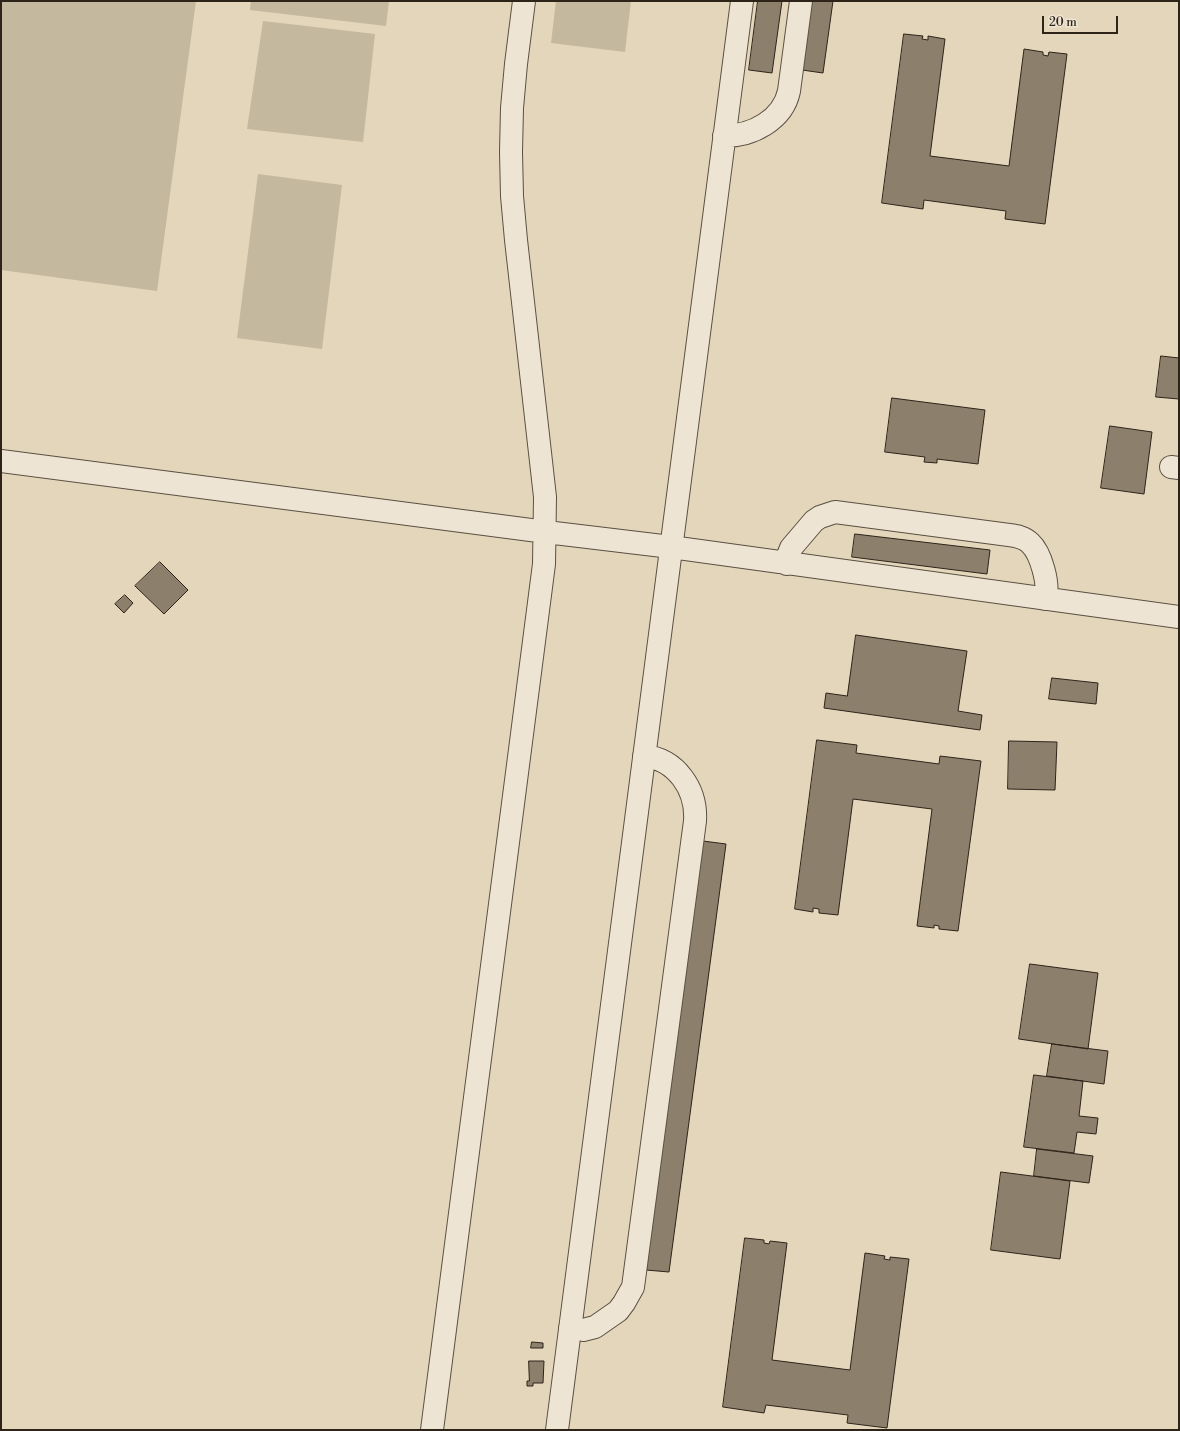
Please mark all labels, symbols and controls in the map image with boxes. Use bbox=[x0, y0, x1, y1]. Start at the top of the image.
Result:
scale bar bbox=[1044, 8, 1120, 34]
text: 20 m bbox=[1049, 15, 1077, 30]

